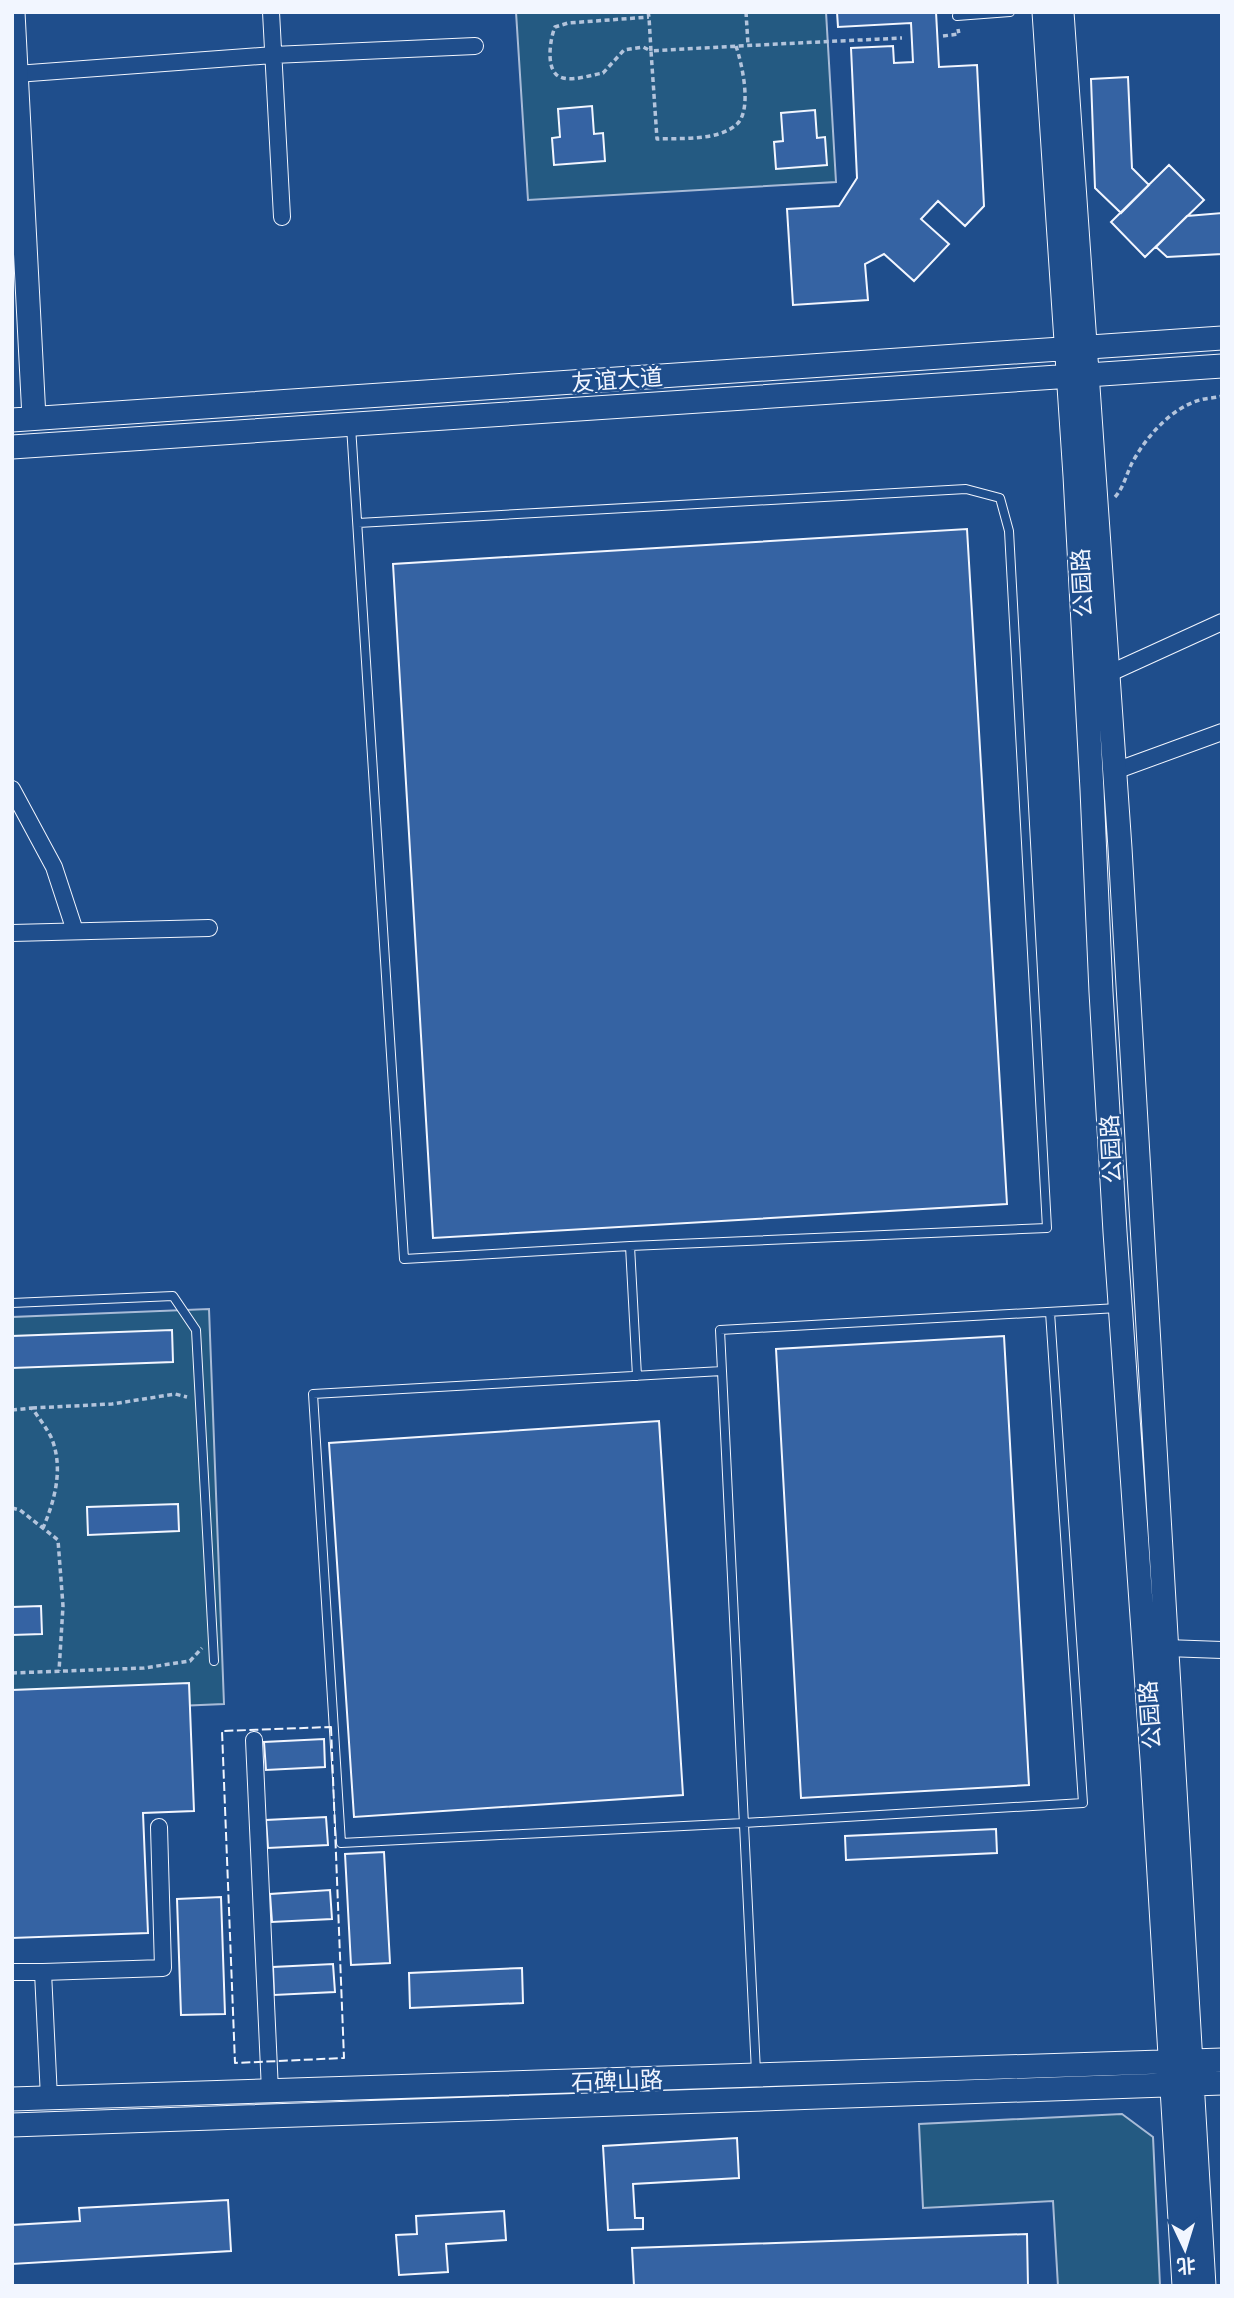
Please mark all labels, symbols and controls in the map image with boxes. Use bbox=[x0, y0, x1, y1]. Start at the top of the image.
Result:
street label: 友谊大道 bbox=[570, 362, 664, 396]
street label: 公园路 bbox=[1065, 548, 1097, 618]
street label: 公园路 bbox=[1094, 1114, 1126, 1184]
street label: 公园路 bbox=[1133, 1680, 1165, 1750]
street label: 石碑山路 bbox=[571, 2064, 663, 2096]
north arrow bbox=[1150, 2214, 1220, 2284]
text: 北 bbox=[1176, 2254, 1197, 2279]

